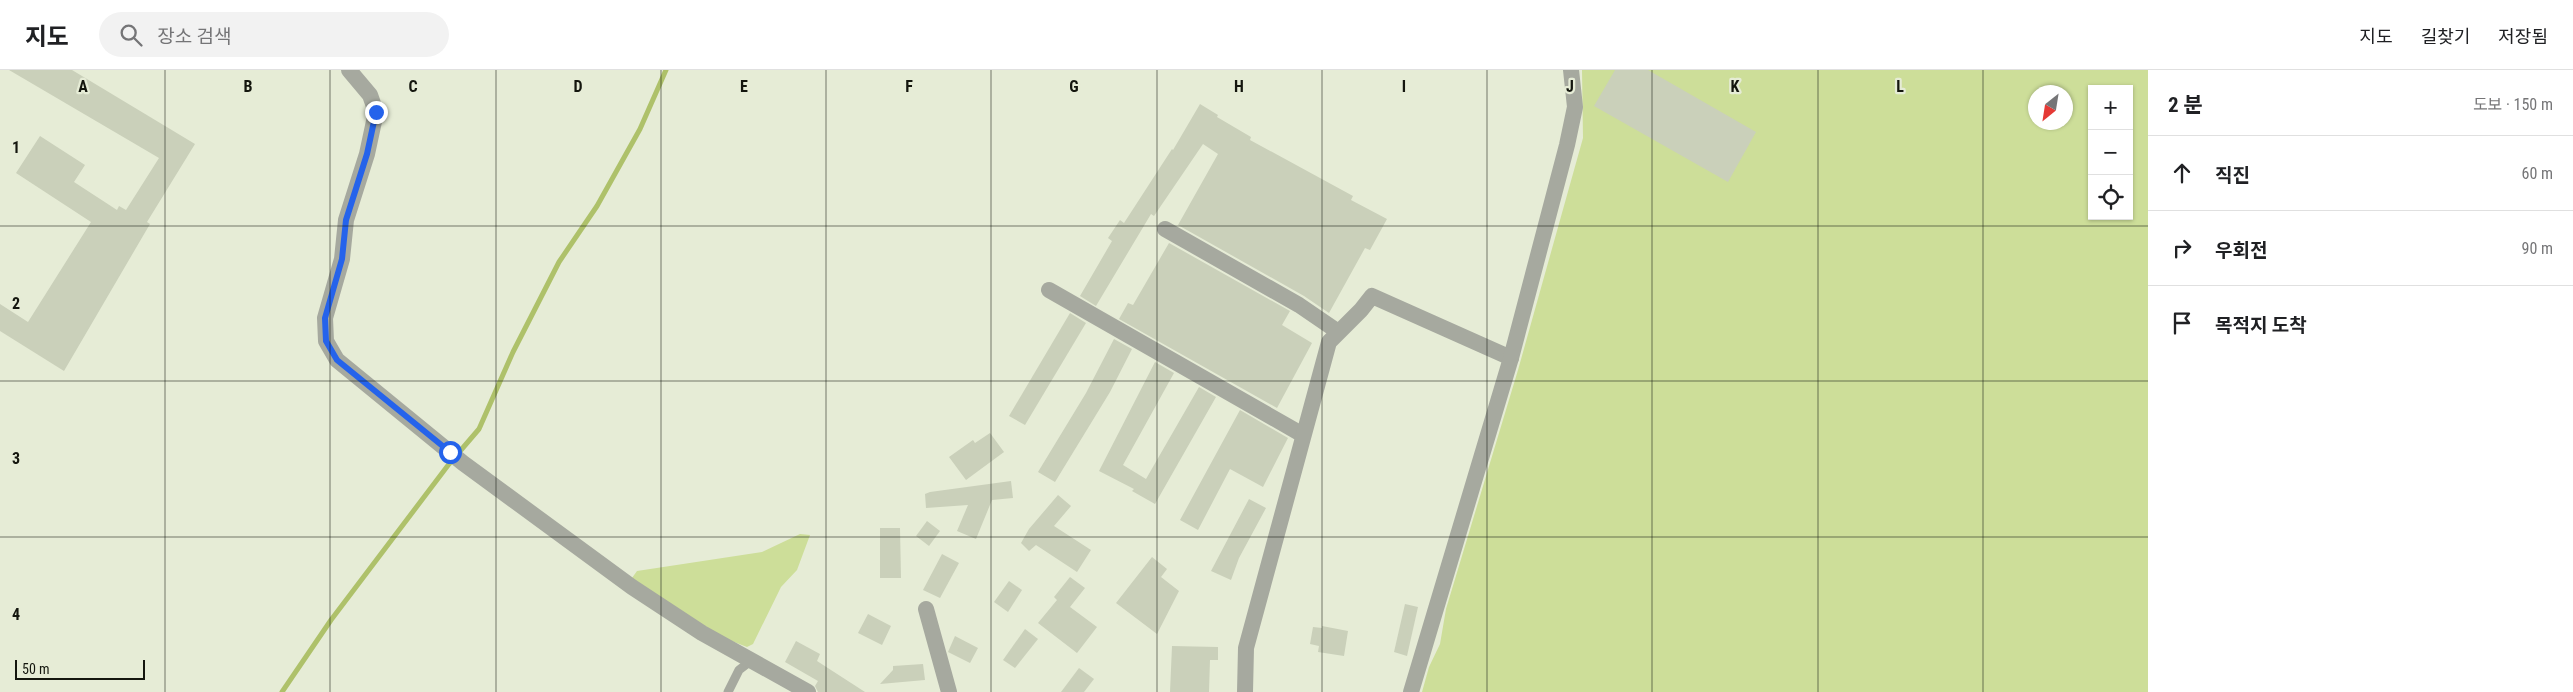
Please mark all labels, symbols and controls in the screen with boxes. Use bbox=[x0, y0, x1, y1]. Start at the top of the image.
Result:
search box bbox=[99, 12, 449, 57]
icon: search bbox=[117, 21, 145, 49]
text: 지도 bbox=[25, 23, 69, 51]
text: 장소 검색 bbox=[157, 25, 231, 48]
text: 지도 bbox=[2360, 26, 2393, 47]
text: 길찾기 bbox=[2421, 26, 2470, 47]
text: 저장됨 bbox=[2498, 26, 2548, 47]
text: A bbox=[78, 77, 88, 96]
text: B bbox=[244, 77, 253, 96]
text: C bbox=[408, 77, 418, 96]
text: D bbox=[573, 77, 583, 96]
text: E bbox=[740, 77, 748, 96]
text: F bbox=[905, 77, 913, 96]
text: G bbox=[1069, 77, 1079, 96]
text: H bbox=[1234, 77, 1244, 96]
text: I bbox=[1402, 77, 1406, 96]
text: J bbox=[1566, 77, 1574, 96]
text: K bbox=[1731, 77, 1740, 96]
text: L bbox=[1896, 77, 1904, 96]
north arrow bbox=[2028, 85, 2073, 130]
map controls bbox=[2088, 85, 2133, 220]
button: + bbox=[2088, 85, 2133, 130]
text: 2 분 bbox=[2168, 93, 2203, 117]
text: 도보 · 150 m bbox=[2473, 95, 2553, 114]
route end bbox=[365, 101, 388, 124]
button: − bbox=[2088, 130, 2133, 175]
text: 1 bbox=[12, 138, 20, 157]
icon: ahead bbox=[2168, 159, 2196, 187]
text: 직진 bbox=[2215, 164, 2250, 187]
text: 60 m bbox=[2521, 164, 2553, 183]
button: locate bbox=[2088, 175, 2133, 220]
icon: right bbox=[2168, 234, 2196, 262]
text: 우회전 bbox=[2215, 239, 2267, 262]
text: 90 m bbox=[2521, 239, 2553, 258]
text: 2 bbox=[12, 294, 20, 313]
icon: arrive bbox=[2168, 309, 2196, 337]
text: 목적지 도착 bbox=[2215, 314, 2307, 337]
route start bbox=[439, 441, 462, 464]
text: 3 bbox=[12, 449, 20, 468]
text: 4 bbox=[12, 605, 20, 624]
scale bar bbox=[15, 657, 145, 680]
text: 50 m bbox=[22, 661, 50, 677]

